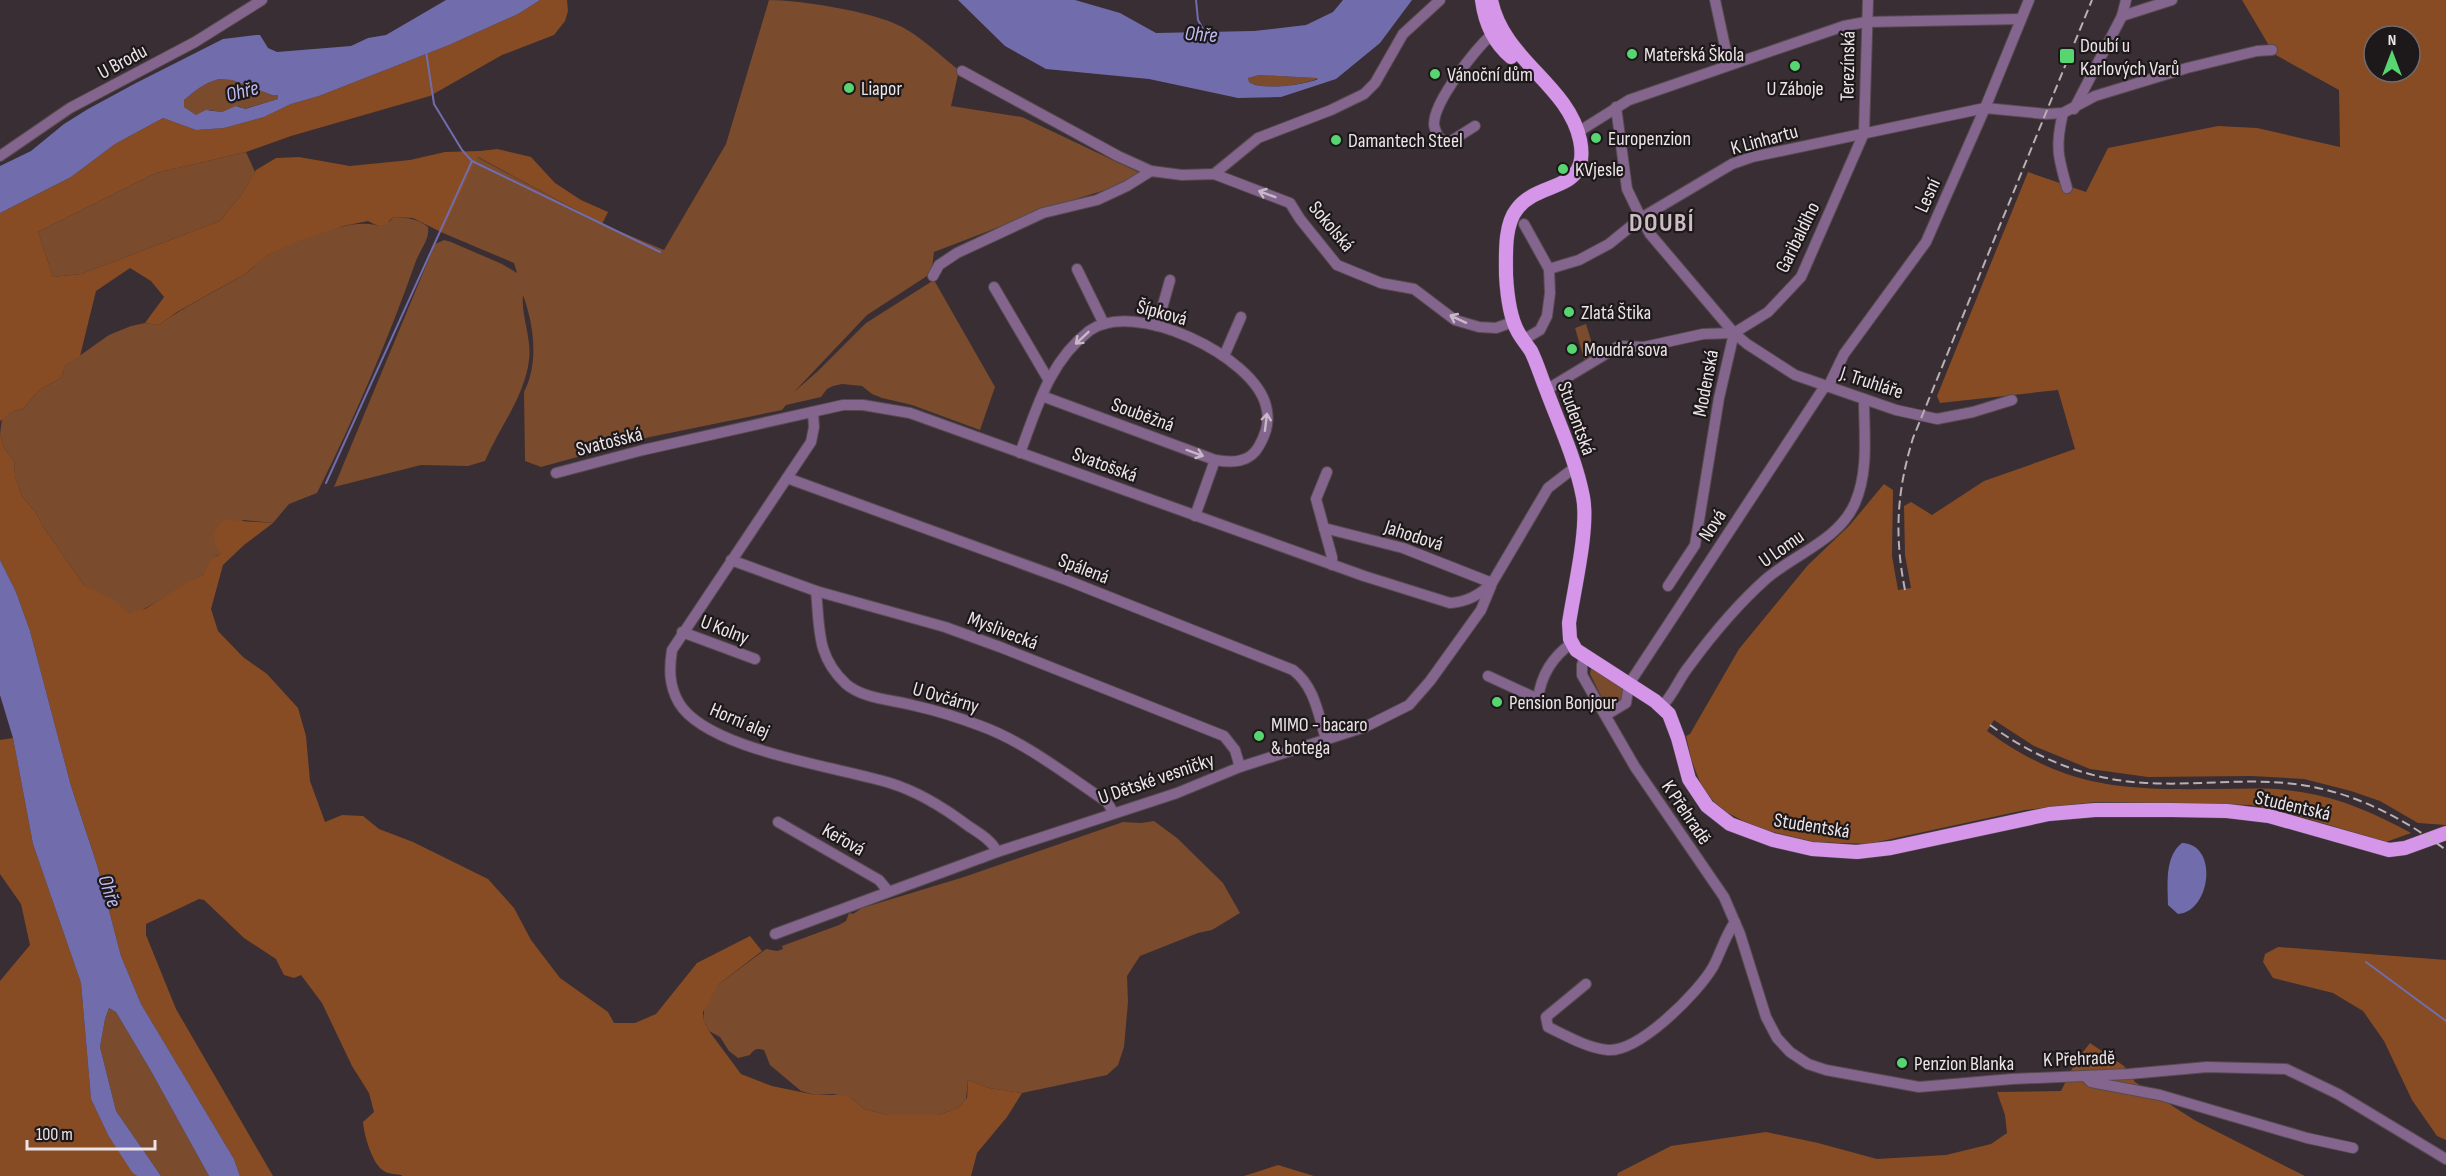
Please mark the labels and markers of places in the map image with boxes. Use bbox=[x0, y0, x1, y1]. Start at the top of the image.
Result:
place label: Doubí u Karlových Varů bbox=[2080, 34, 2179, 81]
place label: Mateřská Škola bbox=[1644, 43, 1744, 67]
marker: Mateřská Škola bbox=[1625, 47, 1639, 61]
marker: Doubí u Karlových Varů bbox=[2058, 47, 2076, 65]
marker: U Záboje bbox=[1788, 59, 1802, 73]
place label: Vánoční dům bbox=[1447, 63, 1533, 87]
marker: Vánoční dům bbox=[1428, 67, 1442, 81]
place label: Liapor bbox=[861, 77, 902, 101]
place label: U Záboje bbox=[1766, 77, 1824, 101]
marker: Liapor bbox=[842, 81, 856, 95]
place label: Europenzion bbox=[1608, 127, 1691, 151]
place label: Damantech Steel bbox=[1348, 129, 1463, 153]
marker: Europenzion bbox=[1589, 131, 1603, 145]
marker: Damantech Steel bbox=[1329, 133, 1343, 147]
place label: KVjesle bbox=[1575, 158, 1624, 182]
marker: KVjesle bbox=[1556, 162, 1570, 176]
place label: Zlatá Štika bbox=[1581, 301, 1651, 325]
marker: Zlatá Štika bbox=[1562, 305, 1576, 319]
place label: Moudrá sova bbox=[1584, 338, 1668, 362]
marker: Moudrá sova bbox=[1565, 342, 1579, 356]
place label: Pension Bonjour bbox=[1509, 691, 1617, 715]
marker: Pension Bonjour bbox=[1490, 695, 1504, 709]
place label: MIMO - bacaro & botega bbox=[1271, 713, 1368, 760]
marker: MIMO - bacaro & botega bbox=[1252, 729, 1266, 743]
place label: Penzion Blanka bbox=[1914, 1052, 2014, 1076]
marker: Penzion Blanka bbox=[1895, 1056, 1909, 1070]

